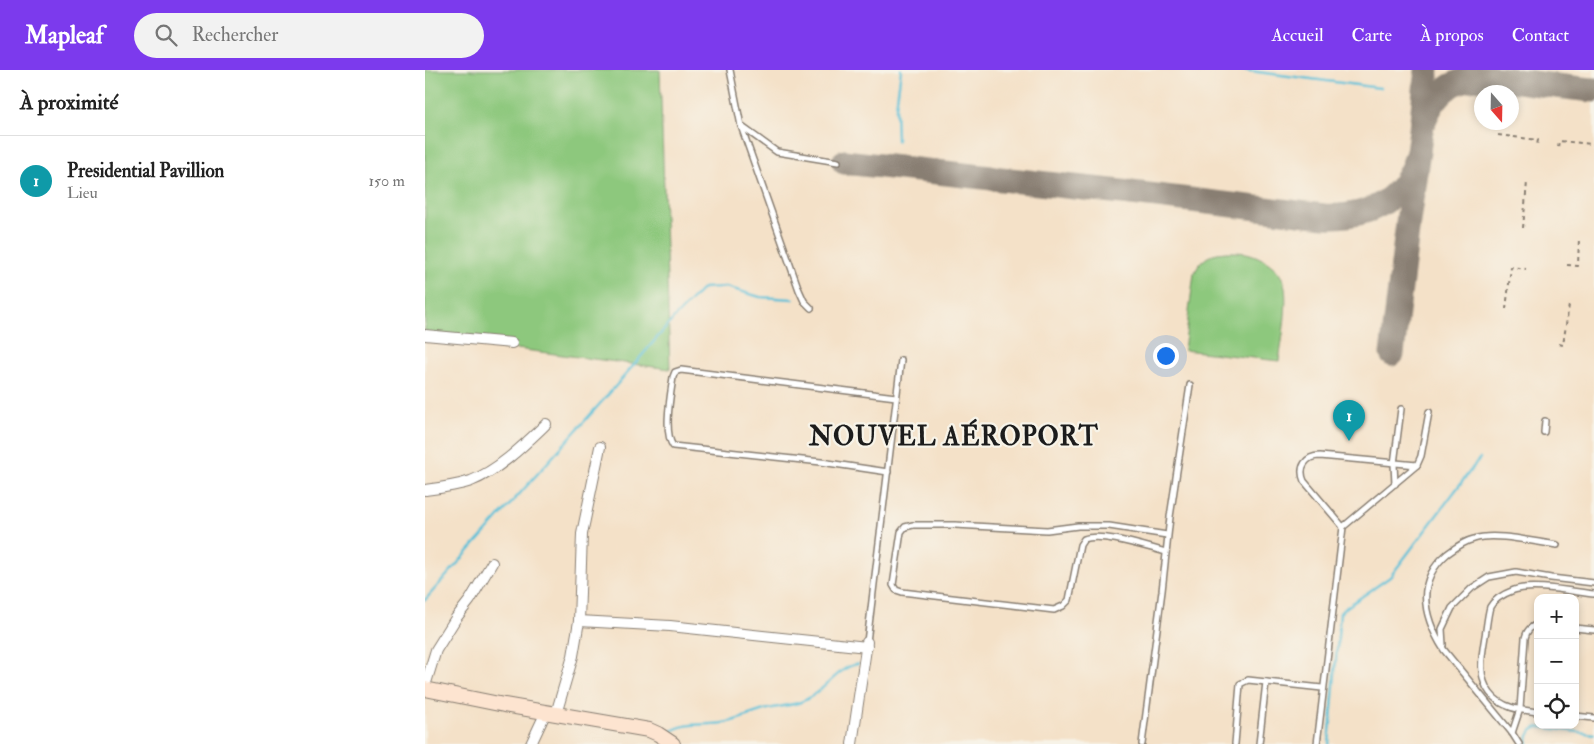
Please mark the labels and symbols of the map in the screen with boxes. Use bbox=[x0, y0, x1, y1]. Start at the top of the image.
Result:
north arrow bbox=[1474, 85, 1519, 130]
your location bbox=[1153, 343, 1179, 369]
pin: 1 bbox=[1333, 400, 1365, 441]
district label: NOUVEL AÉROPORT bbox=[808, 418, 1099, 453]

